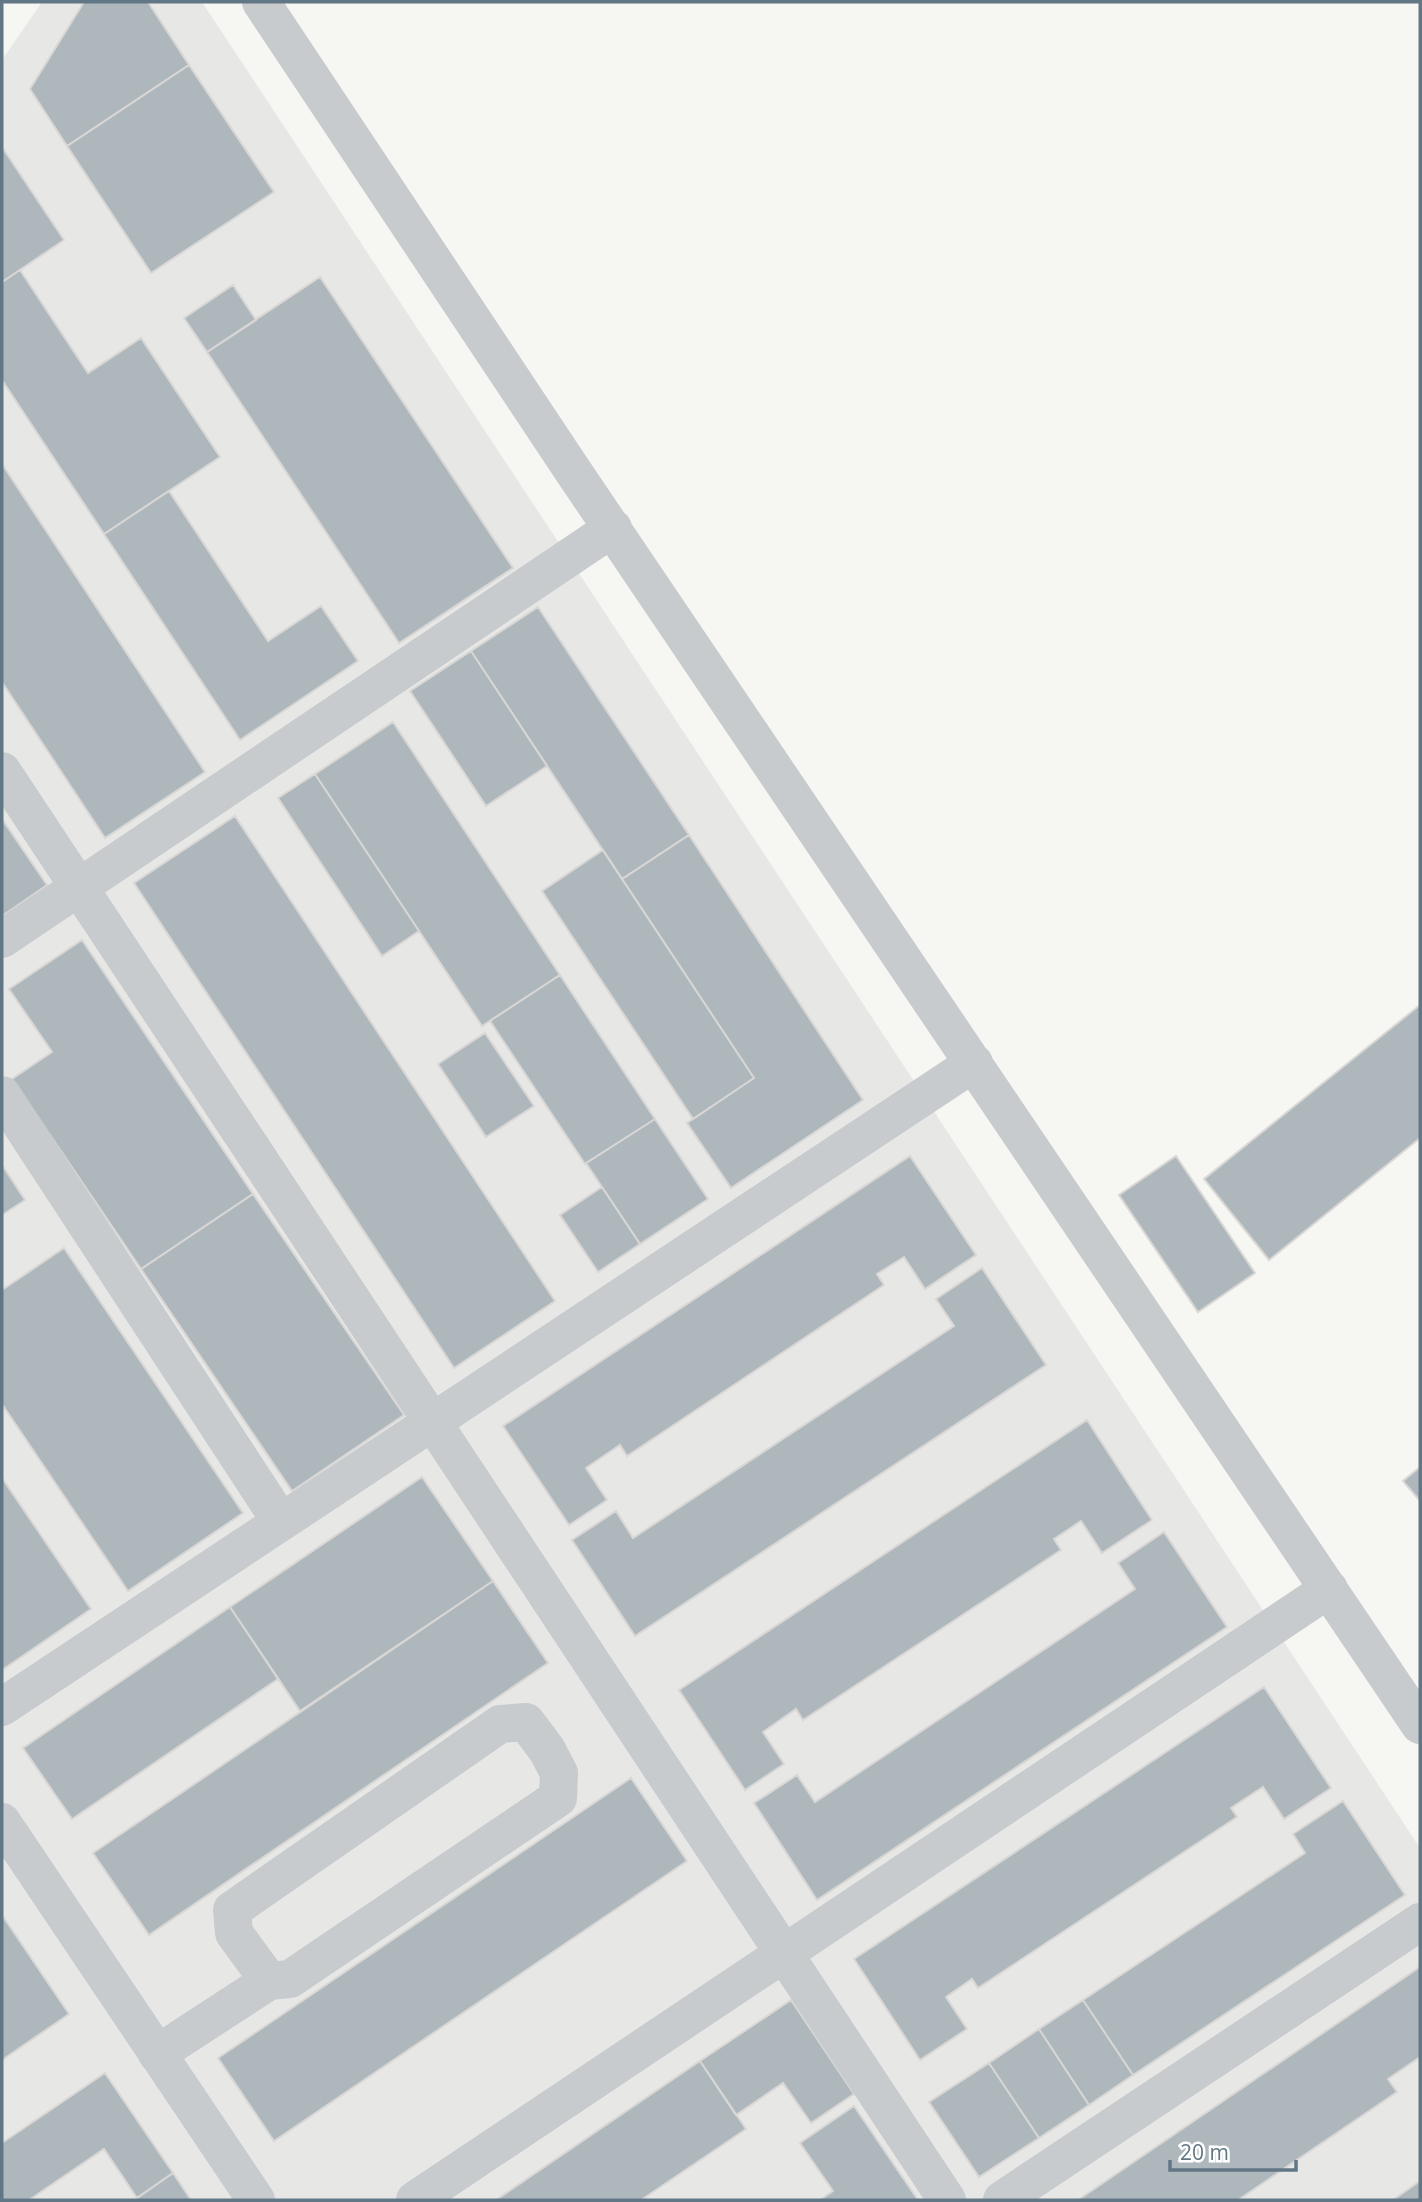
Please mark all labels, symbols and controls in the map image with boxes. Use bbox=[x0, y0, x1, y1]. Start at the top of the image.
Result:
scale bar bbox=[1170, 2128, 1296, 2172]
text: 20 m bbox=[1180, 2138, 1229, 2166]

